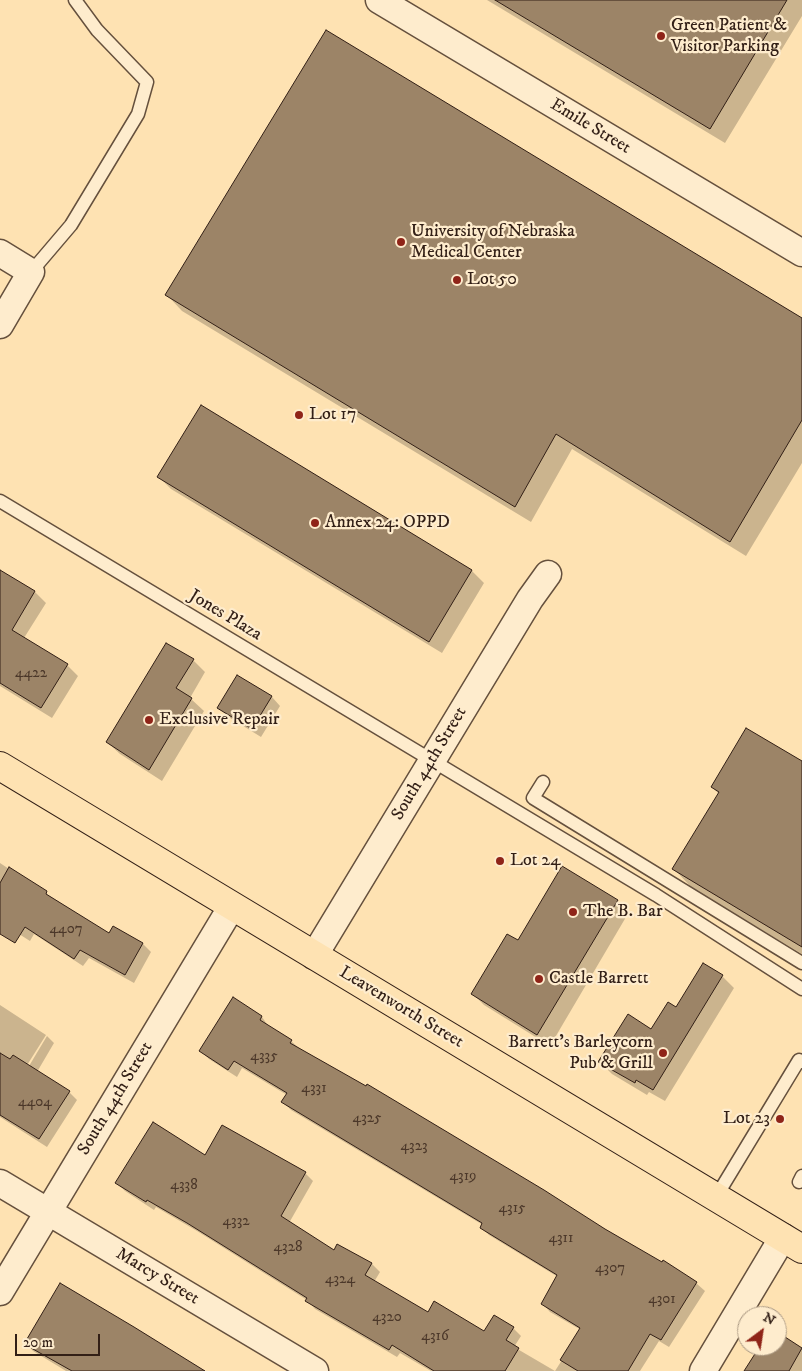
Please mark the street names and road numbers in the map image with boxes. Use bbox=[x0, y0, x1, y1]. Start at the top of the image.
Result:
street label: Emile Street bbox=[546, 95, 634, 159]
street label: Jones Plaza bbox=[185, 586, 265, 646]
street label: South 44th Street bbox=[388, 703, 472, 825]
street label: Leavenworth Street bbox=[335, 962, 467, 1054]
street label: South 44th Street bbox=[74, 1038, 158, 1160]
street label: Marcy Street bbox=[111, 1244, 203, 1310]

